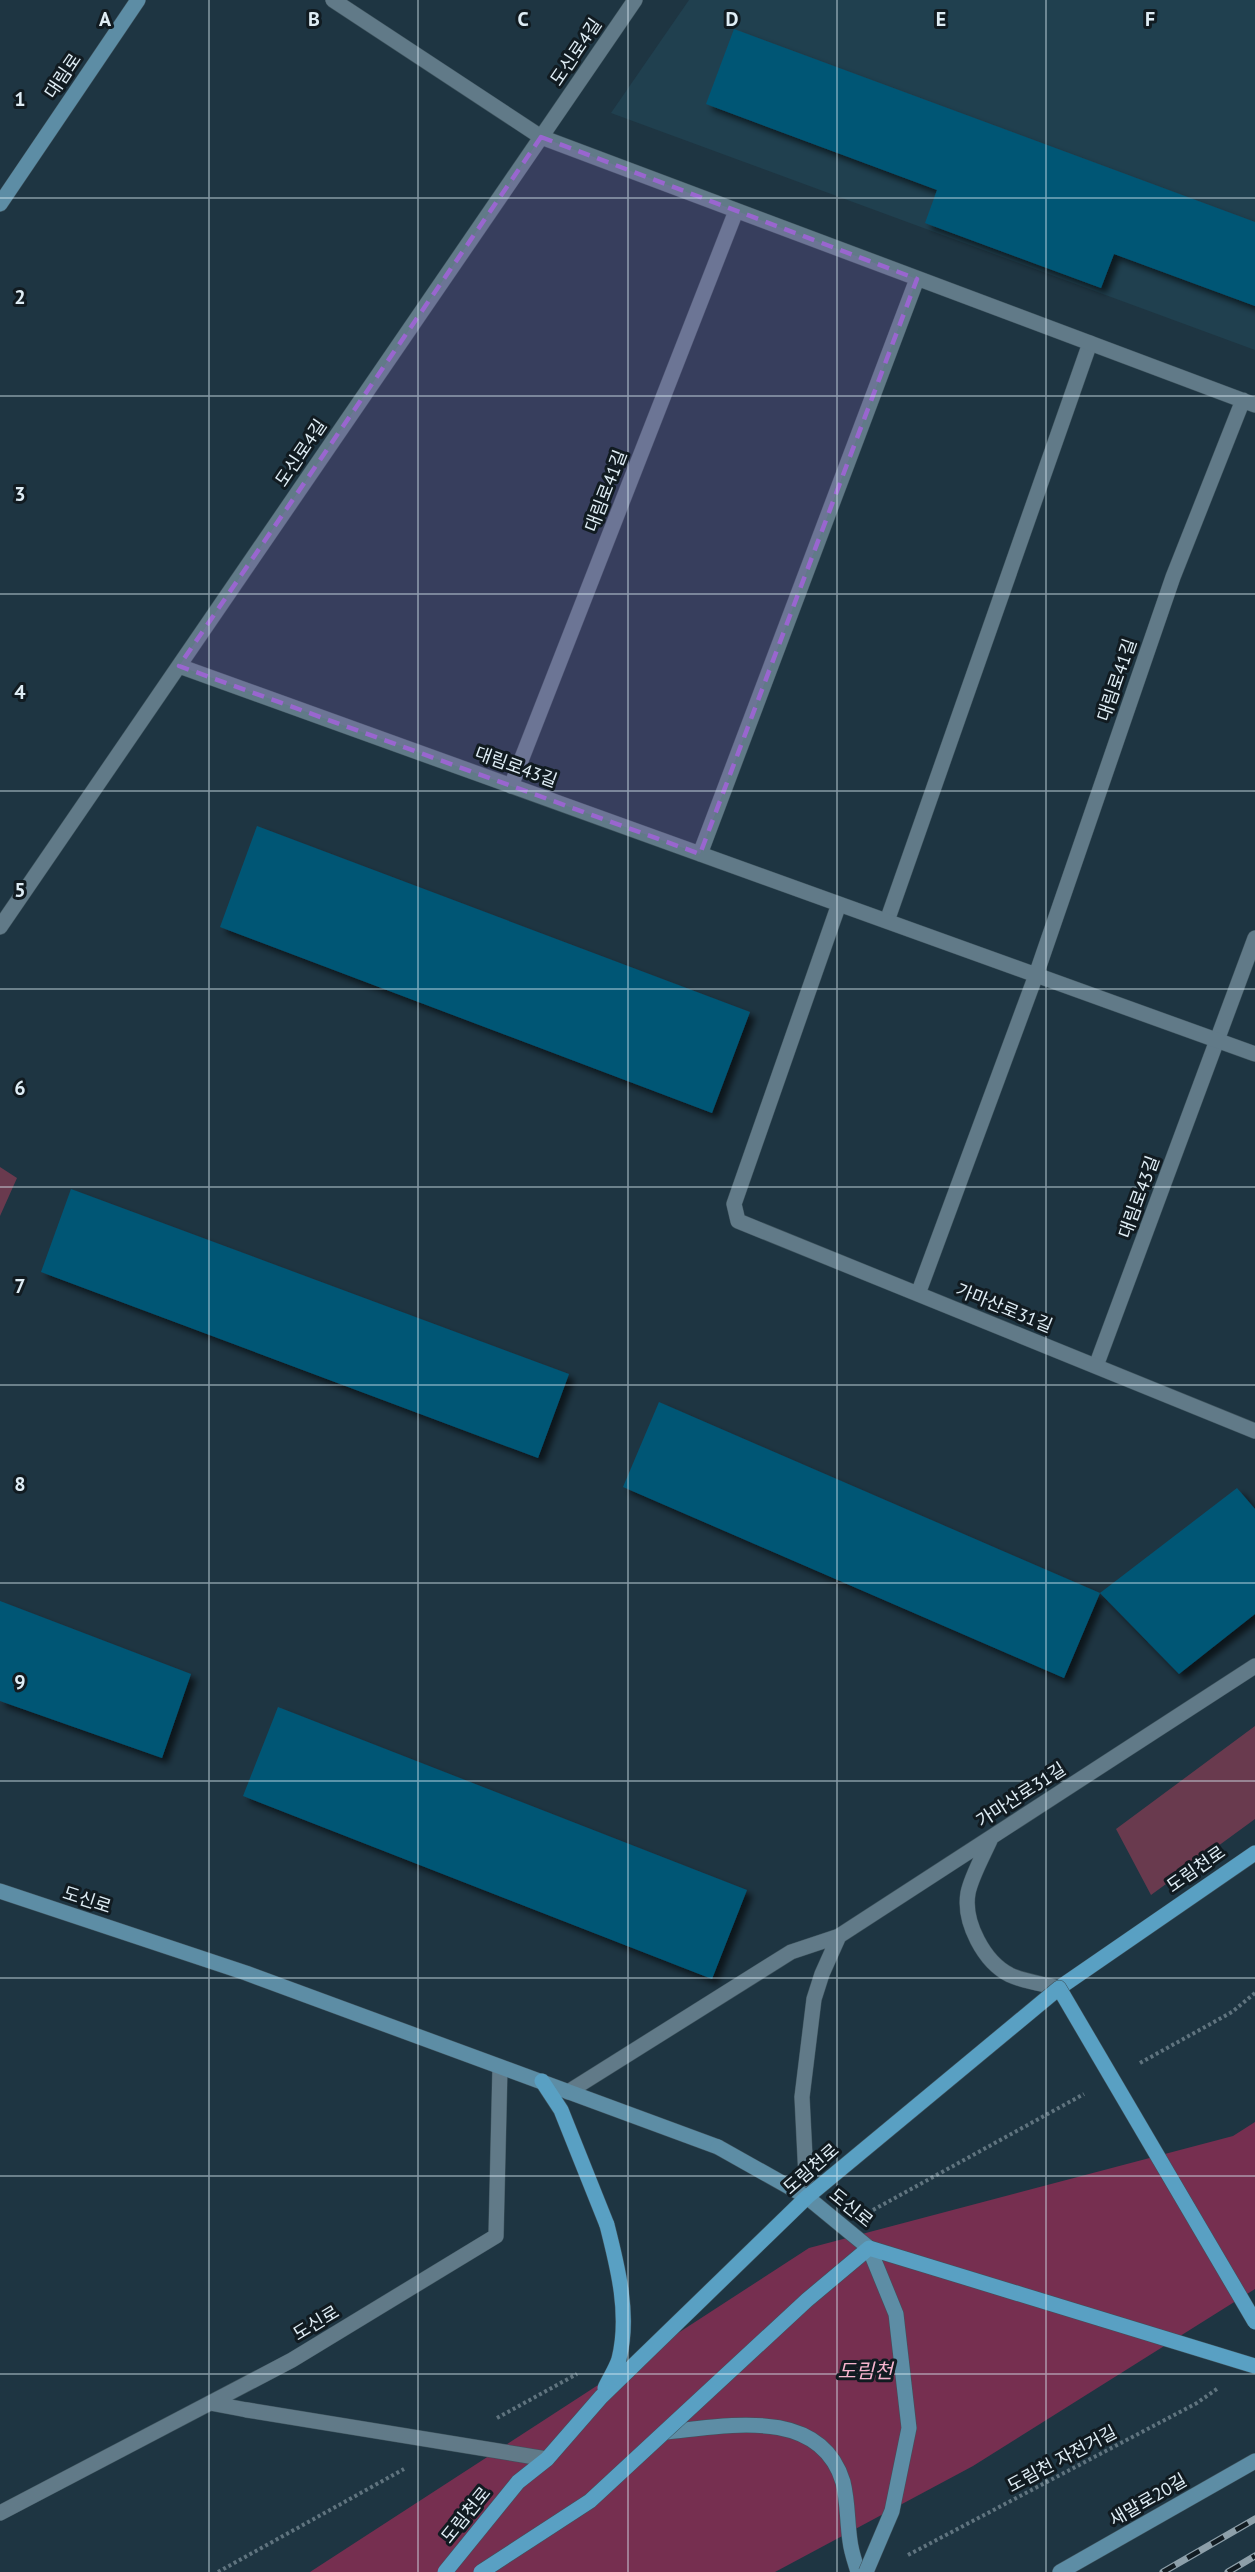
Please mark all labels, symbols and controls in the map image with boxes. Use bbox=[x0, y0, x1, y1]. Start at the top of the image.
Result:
text: A bbox=[99, 6, 112, 32]
text: B bbox=[308, 6, 320, 32]
text: C bbox=[517, 6, 529, 32]
text: D bbox=[726, 6, 739, 32]
text: E bbox=[936, 6, 946, 32]
text: F bbox=[1145, 6, 1155, 32]
street label: 도신로4길 bbox=[545, 14, 606, 90]
street label: 대림로 bbox=[39, 49, 86, 103]
text: 1 bbox=[14, 86, 26, 112]
text: 2 bbox=[14, 284, 26, 310]
street label: 도신로4길 bbox=[270, 415, 331, 491]
street label: 대림로41길 bbox=[579, 447, 632, 535]
text: 3 bbox=[14, 481, 26, 507]
street label: 대림로41길 bbox=[1092, 635, 1141, 724]
text: 4 bbox=[14, 679, 26, 705]
street label: 대림로43길 bbox=[472, 741, 560, 792]
text: 5 bbox=[14, 877, 26, 903]
text: 6 bbox=[14, 1075, 26, 1101]
street label: 대림로43길 bbox=[1113, 1153, 1164, 1241]
text: 7 bbox=[14, 1273, 26, 1299]
street label: 가마산로31길 bbox=[952, 1278, 1056, 1337]
text: 8 bbox=[14, 1471, 26, 1497]
text: 9 bbox=[14, 1669, 26, 1695]
street label: 가마산로31길 bbox=[972, 1757, 1070, 1832]
street label: 도림천로 bbox=[1162, 1840, 1229, 1897]
street label: 도신로 bbox=[60, 1881, 114, 1918]
street label: 도림천로 bbox=[778, 2138, 843, 2199]
street label: 도신로 bbox=[825, 2183, 878, 2232]
street label: 도신로 bbox=[289, 2300, 343, 2345]
water label: 도림천 bbox=[837, 2358, 895, 2384]
street label: 도림천 자전거길 bbox=[1003, 2420, 1120, 2497]
street label: 새말로20길 bbox=[1105, 2468, 1191, 2531]
street label: 도림천로 bbox=[436, 2482, 495, 2548]

